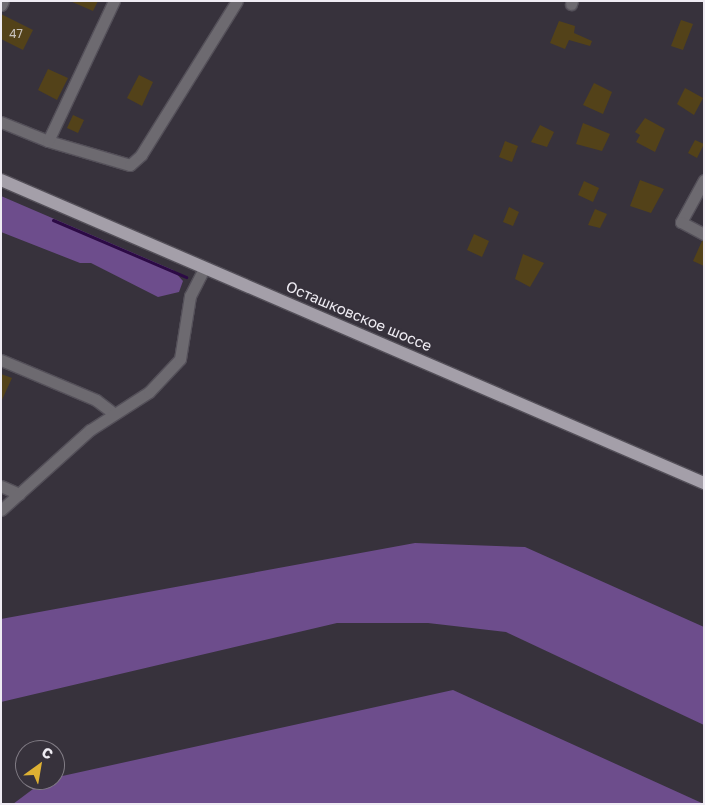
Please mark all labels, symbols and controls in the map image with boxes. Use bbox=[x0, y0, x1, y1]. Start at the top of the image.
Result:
house number: 47 bbox=[9, 27, 23, 41]
street label: Осташковское шоссе bbox=[283, 277, 435, 355]
north arrow bbox=[15, 740, 65, 790]
text: С bbox=[39, 743, 56, 763]

